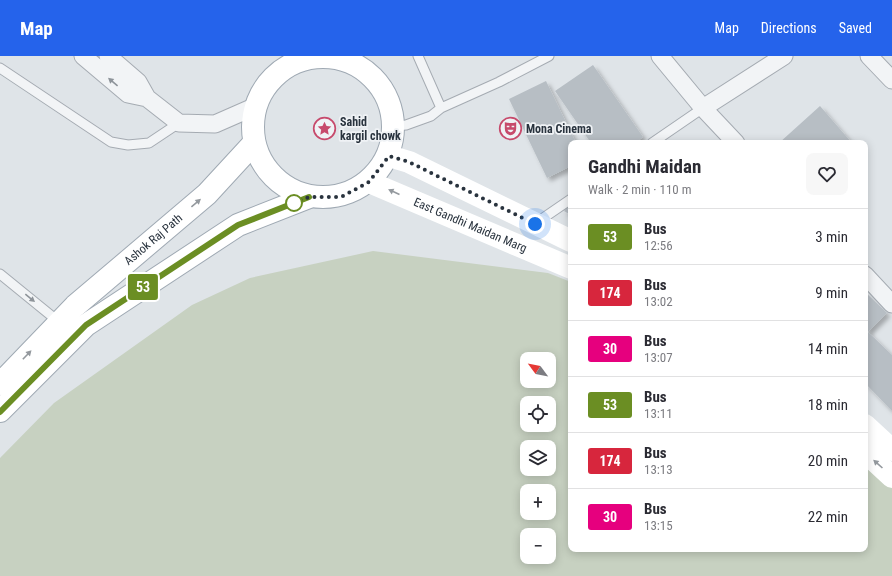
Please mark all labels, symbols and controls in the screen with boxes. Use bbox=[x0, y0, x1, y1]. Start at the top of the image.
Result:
text: Map bbox=[20, 17, 53, 40]
text: Map bbox=[715, 20, 739, 36]
text: Directions bbox=[761, 20, 817, 36]
text: Saved bbox=[839, 20, 872, 36]
one-way arrow bbox=[108, 77, 118, 86]
place label: Sahid kargil chowk bbox=[340, 115, 401, 143]
place icon: Sahid kargil chowk bbox=[311, 116, 337, 142]
theatre icon: Mona Cinema bbox=[497, 116, 523, 142]
place label: Mona Cinema bbox=[526, 122, 592, 136]
button: heart bbox=[806, 153, 848, 195]
text: Gandhi Maidan bbox=[588, 155, 701, 178]
text: Walk · 2 min · 110 m bbox=[588, 182, 692, 197]
one-way arrow bbox=[387, 189, 399, 195]
unlabelled marker bbox=[285, 194, 303, 212]
street label: East Gandhi Maidan Marg bbox=[412, 195, 529, 255]
one-way arrow bbox=[191, 198, 202, 207]
street label: Ashok Raj Path bbox=[122, 211, 185, 268]
your location bbox=[525, 214, 545, 234]
text: Bus bbox=[644, 220, 667, 238]
text: 3 min bbox=[815, 228, 848, 246]
text: 53 bbox=[603, 229, 617, 245]
text: 12:56 bbox=[644, 238, 673, 253]
line badge: 53 bbox=[125, 274, 161, 300]
text: Bus bbox=[644, 276, 667, 294]
text: 53 bbox=[136, 279, 150, 295]
text: 9 min bbox=[815, 284, 848, 302]
text: 174 bbox=[599, 285, 621, 301]
one-way arrow bbox=[24, 294, 35, 303]
text: 13:02 bbox=[644, 294, 673, 309]
text: Bus bbox=[644, 332, 667, 350]
text: 14 min bbox=[808, 340, 848, 358]
text: 30 bbox=[603, 341, 617, 357]
text: 13:07 bbox=[644, 350, 673, 365]
one-way arrow bbox=[22, 351, 31, 360]
north arrow bbox=[520, 352, 556, 388]
map controls bbox=[520, 352, 556, 564]
text: Bus bbox=[644, 388, 667, 406]
button: locate bbox=[520, 396, 556, 432]
text: 18 min bbox=[808, 396, 848, 414]
text: 53 bbox=[603, 397, 617, 413]
text: 13:11 bbox=[644, 406, 673, 421]
button: layers bbox=[520, 440, 556, 476]
text: Bus bbox=[644, 444, 667, 462]
text: 20 min bbox=[808, 452, 848, 470]
text: 174 bbox=[599, 453, 621, 469]
one-way arrow bbox=[873, 460, 884, 469]
text: 13:13 bbox=[644, 462, 673, 477]
button: + bbox=[520, 484, 556, 520]
text: Bus bbox=[644, 500, 667, 518]
text: 22 min bbox=[808, 508, 848, 526]
text: 30 bbox=[603, 509, 617, 525]
text: 13:15 bbox=[644, 518, 673, 533]
button: − bbox=[520, 528, 556, 564]

